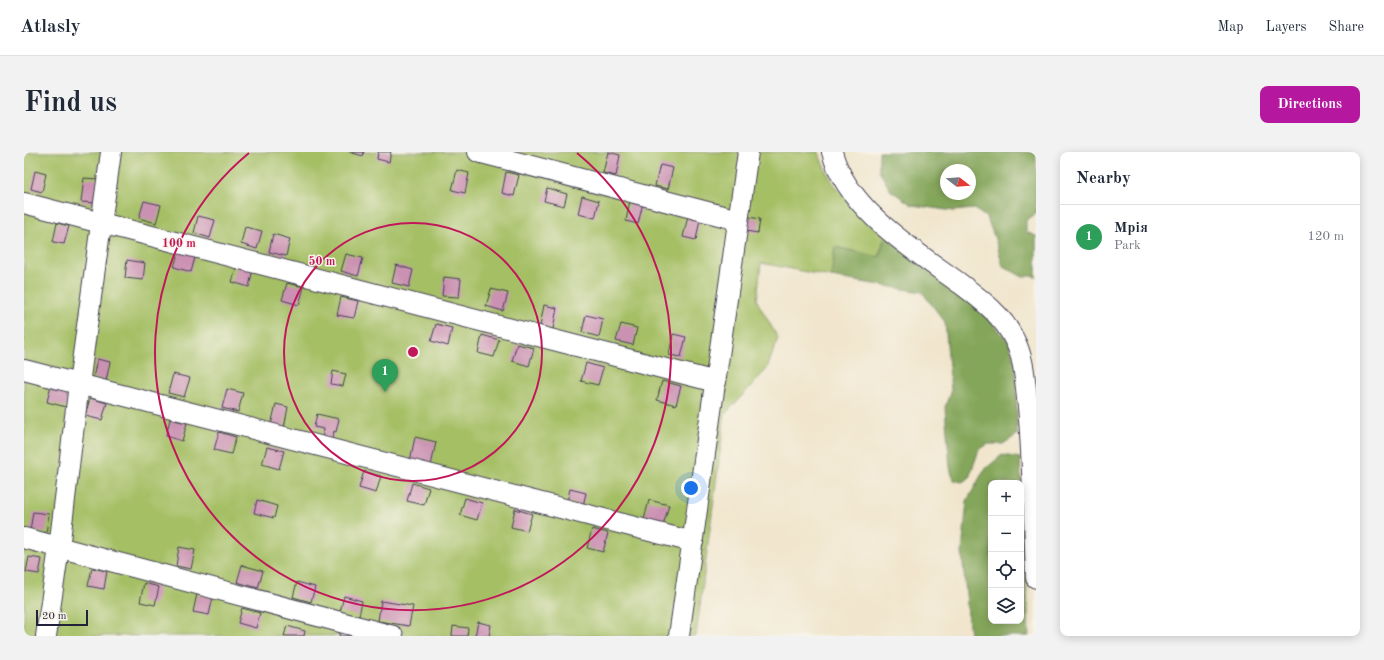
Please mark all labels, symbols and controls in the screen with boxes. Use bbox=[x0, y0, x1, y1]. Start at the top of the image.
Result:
text: Atlasly bbox=[20, 18, 81, 37]
text: Map bbox=[1218, 20, 1244, 34]
text: Layers bbox=[1266, 20, 1307, 34]
text: Share bbox=[1329, 20, 1364, 34]
button: Directions bbox=[1260, 86, 1360, 123]
text: Find us bbox=[24, 90, 117, 118]
north arrow bbox=[940, 164, 976, 200]
text: Nearby bbox=[1076, 170, 1131, 187]
text: Мрія bbox=[1114, 221, 1148, 236]
text: 1 bbox=[1085, 230, 1093, 243]
text: 120 m bbox=[1307, 230, 1344, 243]
text: 100 m bbox=[162, 238, 196, 250]
text: Park bbox=[1114, 239, 1141, 252]
text: 50 m bbox=[309, 255, 336, 268]
centre of rings bbox=[406, 345, 420, 359]
pin: 1 bbox=[372, 359, 398, 392]
your location bbox=[681, 478, 701, 498]
map controls bbox=[988, 480, 1024, 624]
button: + bbox=[988, 480, 1024, 516]
button: − bbox=[988, 516, 1024, 552]
button: locate bbox=[988, 552, 1024, 588]
button: layers bbox=[988, 588, 1024, 624]
scale bar bbox=[36, 608, 88, 627]
text: 20 m bbox=[42, 611, 67, 622]

